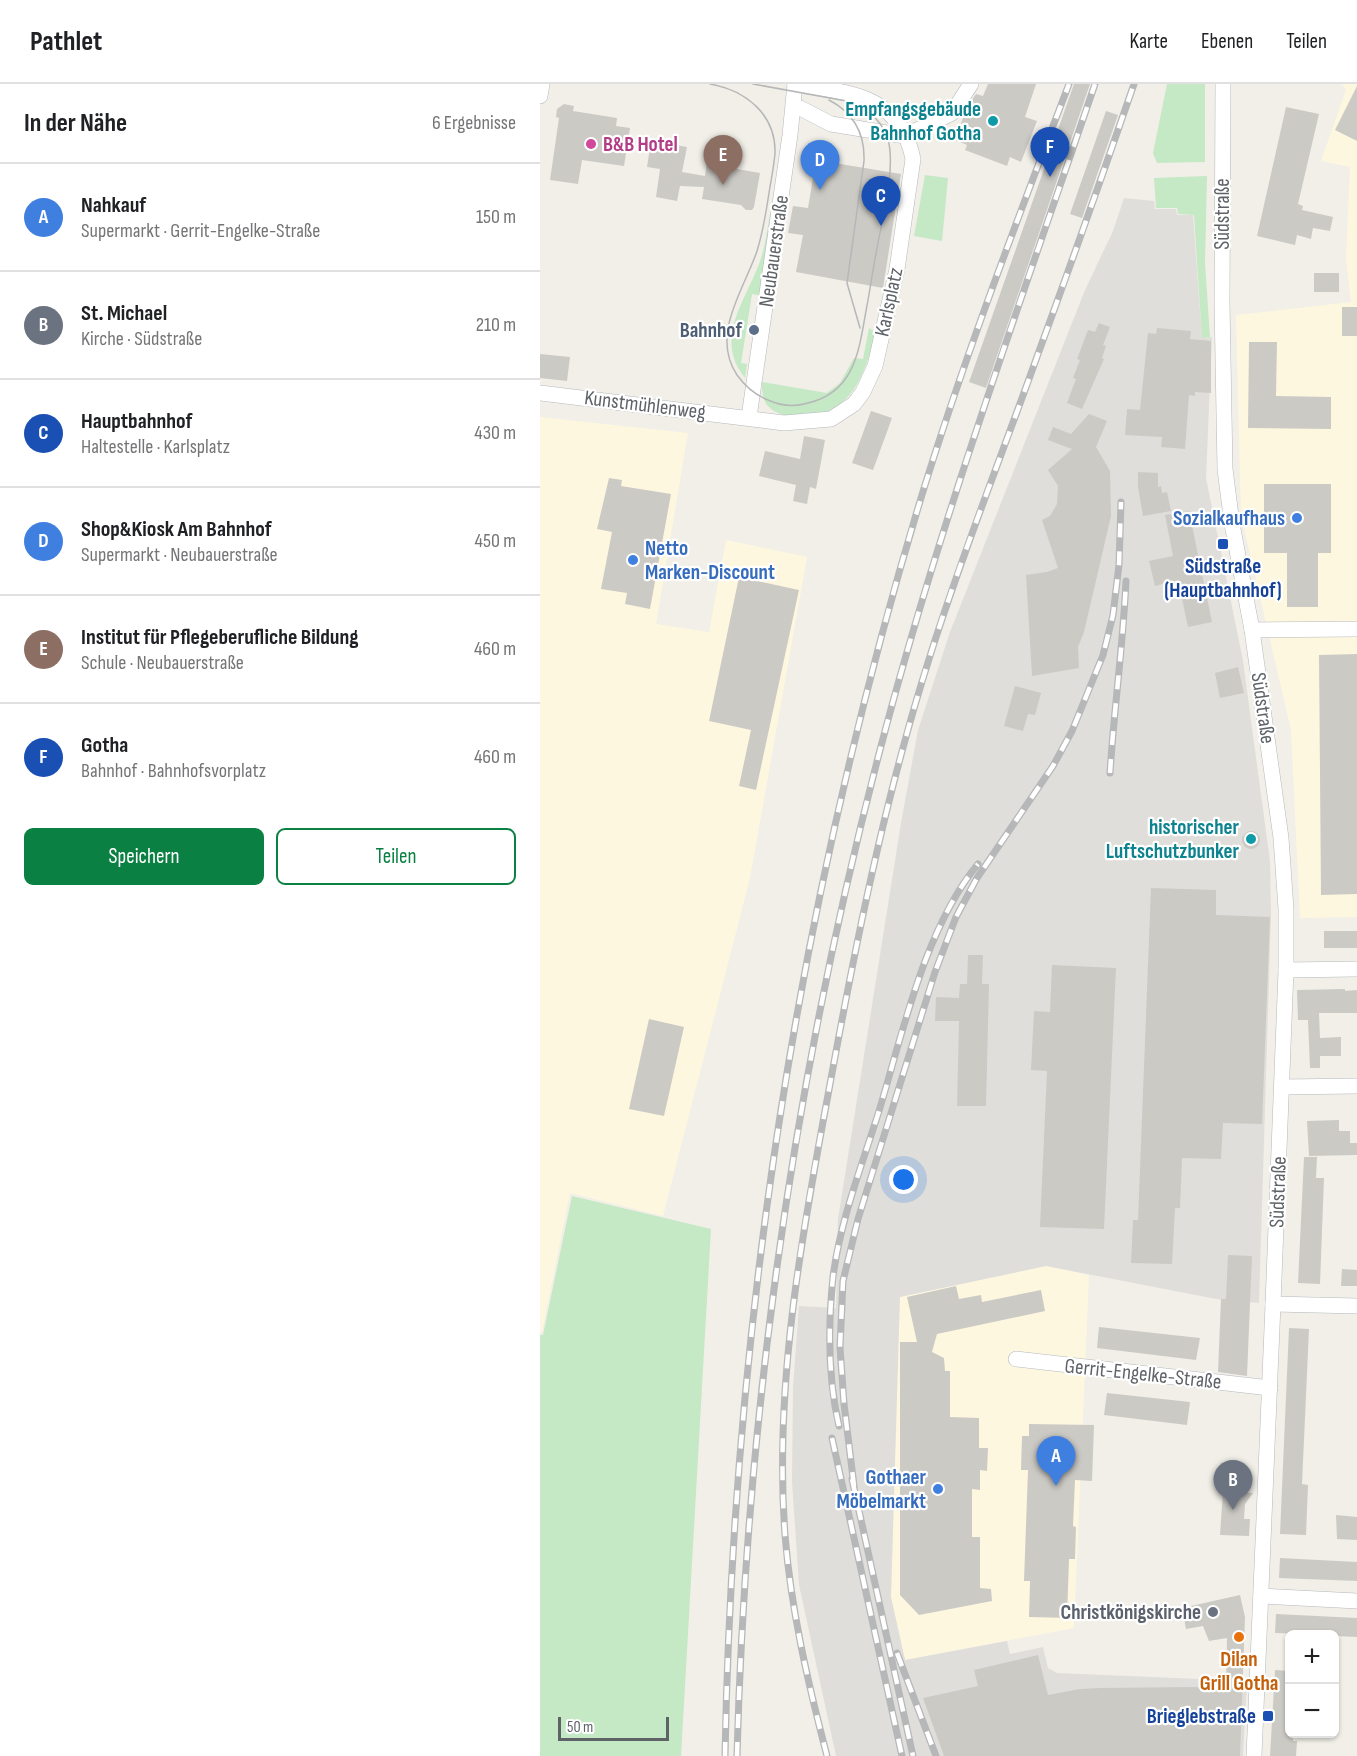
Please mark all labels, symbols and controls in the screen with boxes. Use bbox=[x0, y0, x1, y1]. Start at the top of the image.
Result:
text: Pathlet bbox=[30, 25, 102, 58]
text: Karte bbox=[1130, 29, 1168, 54]
text: Ebenen bbox=[1201, 29, 1253, 54]
text: Teilen bbox=[1286, 29, 1327, 54]
place label: Empfangsgebäude Bahnhof Gotha bbox=[845, 97, 981, 146]
text: In der Nähe bbox=[24, 108, 127, 139]
text: 6 Ergebnisse bbox=[432, 111, 516, 135]
marker: Empfangsgebäude Bahnhof Gotha bbox=[986, 114, 1000, 128]
pin: F bbox=[1030, 128, 1070, 177]
place label: B&B Hotel bbox=[603, 132, 678, 157]
pin: E bbox=[704, 135, 742, 185]
marker: B&B Hotel bbox=[584, 137, 598, 151]
pin: D bbox=[800, 141, 840, 190]
pin: C bbox=[862, 176, 900, 226]
street label: Südstraße bbox=[1210, 178, 1235, 250]
text: Nahkauf bbox=[81, 192, 146, 219]
street label: Neubauerstraße bbox=[754, 193, 794, 309]
text: A bbox=[39, 205, 48, 229]
text: 150 m bbox=[476, 205, 516, 229]
text: Supermarkt · Gerrit-Engelke-Straße bbox=[81, 219, 320, 243]
street label: Karlsplatz bbox=[870, 265, 909, 339]
text: St. Michael bbox=[81, 300, 167, 327]
text: B bbox=[39, 313, 48, 337]
text: 210 m bbox=[476, 313, 516, 337]
place label: Bahnhof bbox=[680, 318, 742, 343]
marker: Bahnhof bbox=[747, 323, 761, 337]
text: Kirche · Südstraße bbox=[81, 327, 202, 351]
street label: Kunstmühlenweg bbox=[583, 385, 707, 425]
text: Hauptbahnhof bbox=[81, 408, 192, 435]
text: C bbox=[38, 421, 49, 445]
text: 430 m bbox=[474, 421, 516, 445]
text: Haltestelle · Karlsplatz bbox=[81, 435, 230, 459]
place label: Sozialkaufhaus bbox=[1173, 506, 1285, 531]
marker: Sozialkaufhaus bbox=[1290, 511, 1304, 525]
text: Shop&Kiosk Am Bahnhof bbox=[81, 516, 272, 543]
text: D bbox=[38, 529, 49, 553]
text: 450 m bbox=[475, 529, 516, 553]
place label: Netto Marken-Discount bbox=[645, 536, 775, 585]
marker: Südstraße (Hauptbahnhof) bbox=[1216, 537, 1230, 551]
text: Supermarkt · Neubauerstraße bbox=[81, 543, 278, 567]
marker: Netto Marken-Discount bbox=[626, 553, 640, 567]
place label: Südstraße (Hauptbahnhof) bbox=[1164, 554, 1282, 603]
text: Institut für Pflegeberufliche Bildung bbox=[81, 624, 358, 651]
text: E bbox=[39, 637, 48, 661]
text: 460 m bbox=[474, 637, 516, 661]
text: Schule · Neubauerstraße bbox=[81, 651, 244, 675]
street label: Südstraße bbox=[1246, 671, 1280, 745]
text: Gotha bbox=[81, 732, 128, 759]
text: F bbox=[39, 745, 48, 769]
text: 460 m bbox=[474, 745, 516, 769]
text: Bahnhof · Bahnhofsvorplatz bbox=[81, 759, 266, 783]
place label: historischer Luftschutzbunker bbox=[1106, 815, 1240, 864]
button: Speichern bbox=[24, 828, 264, 885]
button: Teilen bbox=[276, 828, 516, 885]
marker: historischer Luftschutzbunker bbox=[1244, 832, 1258, 846]
street label: Südstraße bbox=[1264, 1156, 1292, 1228]
your location bbox=[889, 1165, 918, 1194]
street label: Gerrit-Engelke-Straße bbox=[1063, 1353, 1223, 1395]
pin: A bbox=[1036, 1436, 1076, 1486]
pin: B bbox=[1214, 1460, 1252, 1510]
place label: Gothaer Möbelmarkt bbox=[836, 1465, 926, 1514]
marker: Gothaer Möbelmarkt bbox=[931, 1482, 945, 1496]
place label: Christkönigskirche bbox=[1060, 1600, 1201, 1625]
marker: Christkönigskirche bbox=[1206, 1605, 1220, 1619]
marker: Dilan Grill Gotha bbox=[1232, 1630, 1246, 1644]
map controls bbox=[1285, 1630, 1339, 1738]
button: + bbox=[1285, 1630, 1339, 1684]
place label: Dilan Grill Gotha bbox=[1200, 1647, 1278, 1696]
button: − bbox=[1285, 1684, 1339, 1738]
place label: Brieglebstraße bbox=[1147, 1704, 1256, 1729]
marker: Brieglebstraße bbox=[1261, 1709, 1275, 1723]
scale bar bbox=[558, 1714, 669, 1742]
text: 50 m bbox=[567, 1718, 593, 1737]

